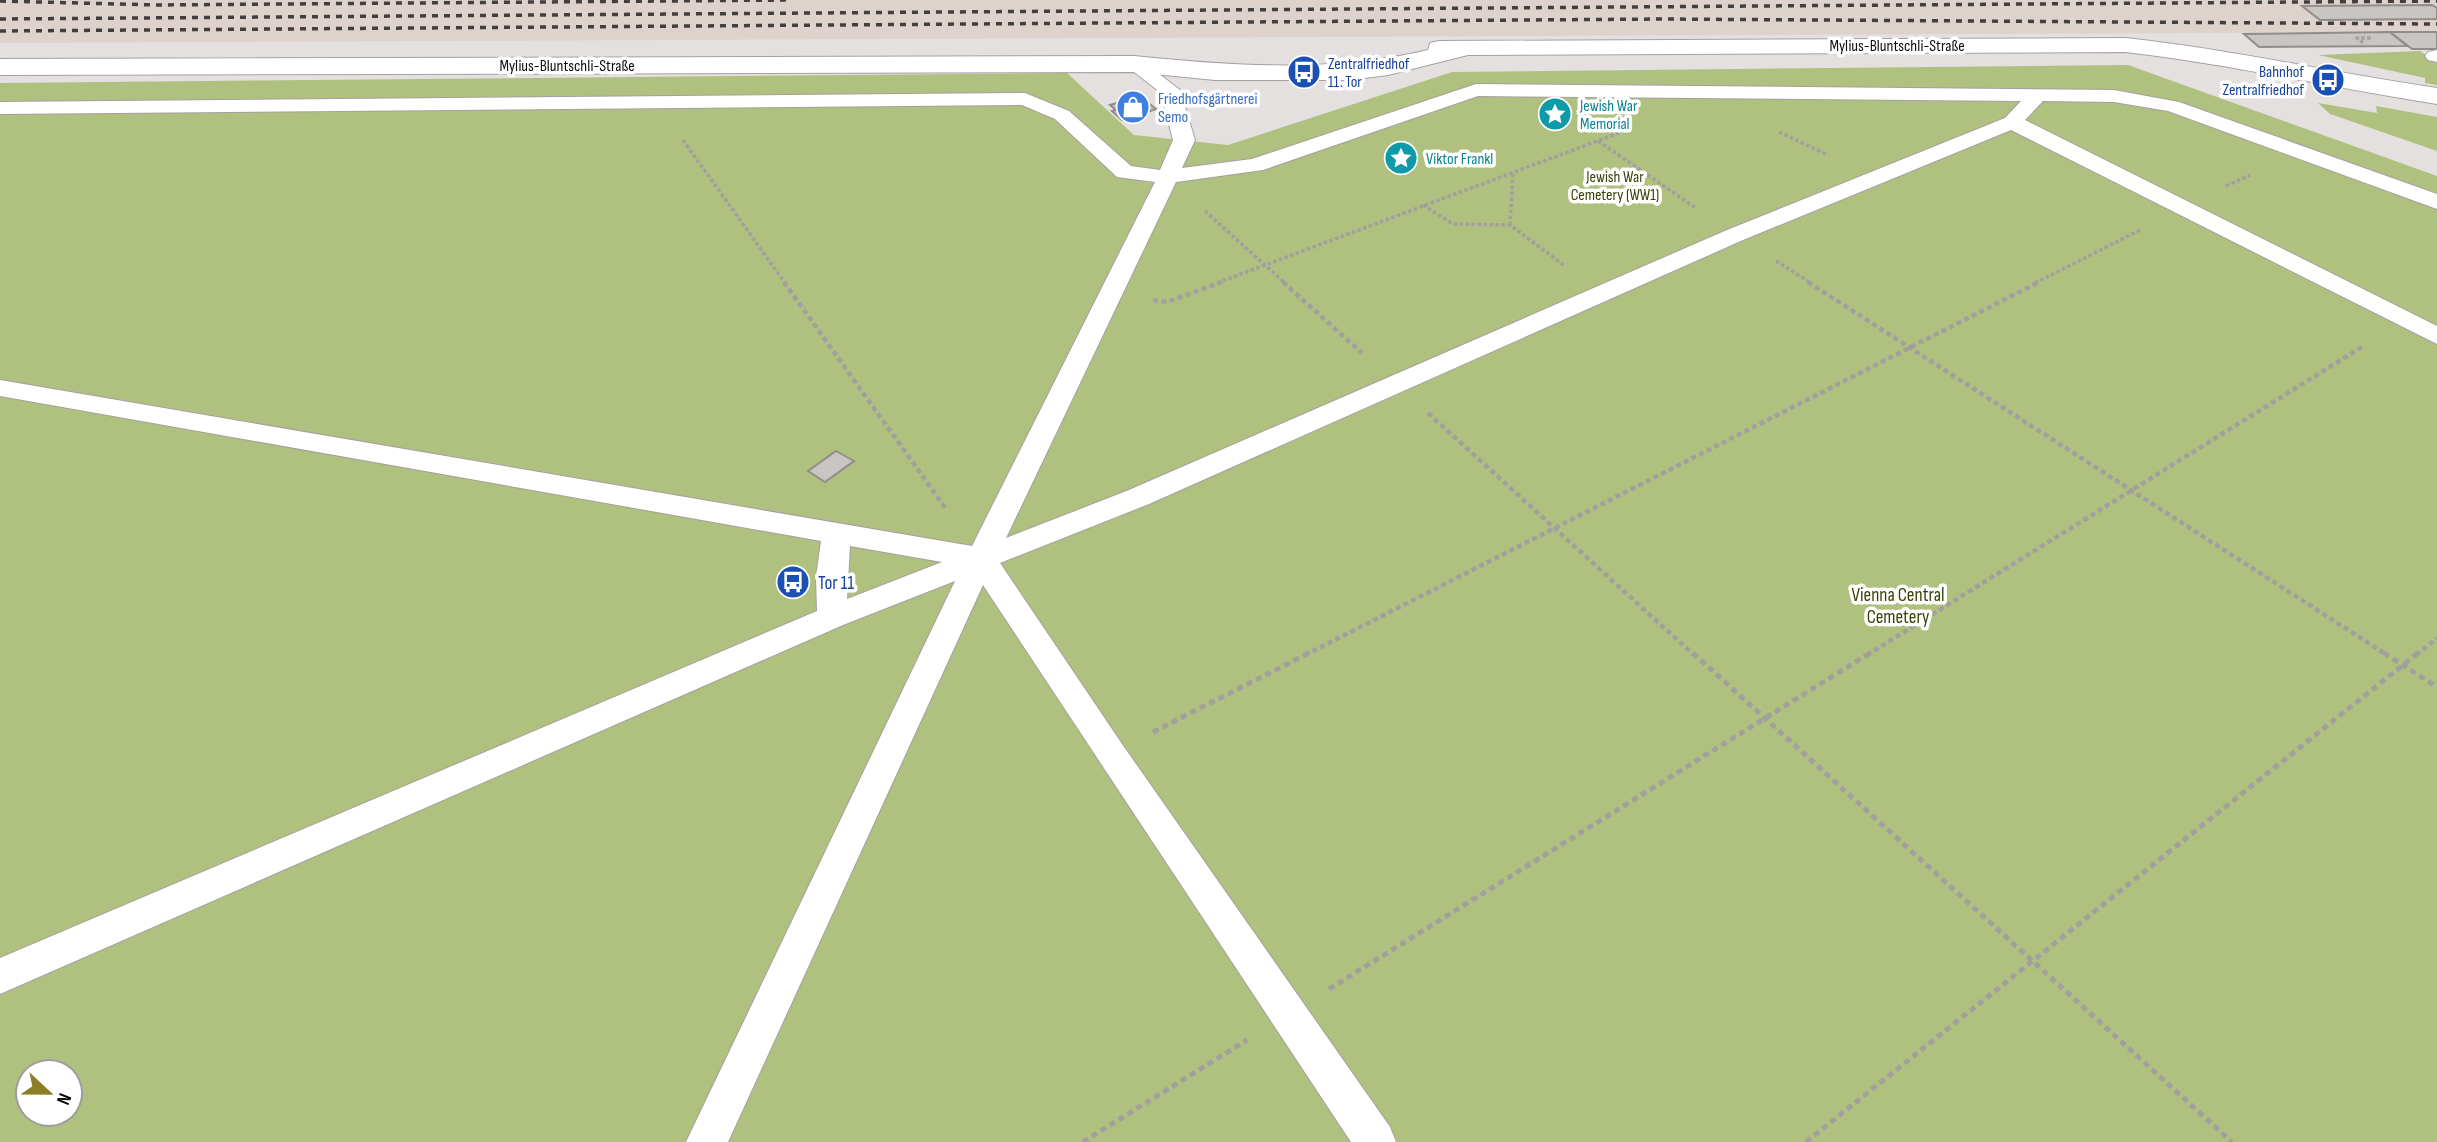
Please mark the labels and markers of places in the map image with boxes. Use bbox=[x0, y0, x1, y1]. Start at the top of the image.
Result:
bus stop icon: Zentralfriedhof 11. Tor bbox=[1285, 53, 1323, 91]
place label: Zentralfriedhof 11. Tor bbox=[1328, 55, 1410, 92]
bus stop icon: Bahnhof Zentralfriedhof bbox=[2309, 61, 2347, 99]
place label: Bahnhof Zentralfriedhof bbox=[2223, 63, 2304, 100]
shop icon: Friedhofsgärtnerei Semo bbox=[1114, 88, 1152, 126]
place label: Friedhofsgärtnerei Semo bbox=[1158, 90, 1257, 127]
place icon: Jewish War Memorial bbox=[1536, 95, 1574, 133]
place label: Jewish War Memorial bbox=[1579, 97, 1638, 134]
place icon: Viktor Frankl bbox=[1382, 139, 1420, 177]
place label: Viktor Frankl bbox=[1426, 150, 1493, 169]
bus stop icon: Tor 11 bbox=[774, 563, 812, 601]
place label: Tor 11 bbox=[818, 572, 854, 595]

